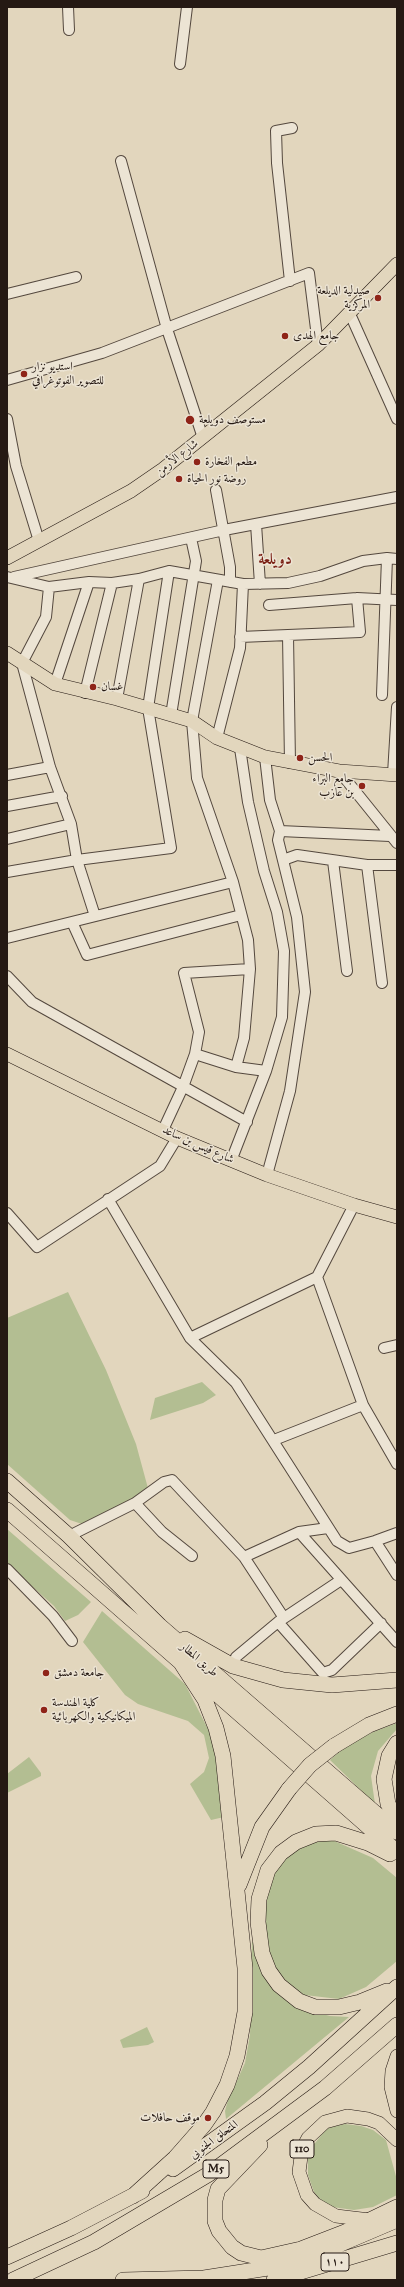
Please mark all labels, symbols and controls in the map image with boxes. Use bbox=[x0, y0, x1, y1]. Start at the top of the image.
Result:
place label: صيدلية الديلعة المركزية bbox=[317, 284, 370, 312]
marker: صيدلية الديلعة المركزية bbox=[373, 293, 383, 303]
place label: جامع الهدى bbox=[293, 329, 339, 343]
marker: جامع الهدى bbox=[280, 331, 290, 341]
place label: استديو نزار للتصوير الفوتوغرافي bbox=[32, 360, 104, 388]
marker: استديو نزار للتصوير الفوتوغرافي bbox=[19, 369, 29, 379]
place label: مستوصف دويلعة bbox=[199, 413, 266, 427]
marker: مستوصف دويلعة bbox=[184, 414, 196, 426]
street label: شارع الأرمن bbox=[153, 437, 201, 479]
place label: مطعم الفخارة bbox=[205, 455, 257, 469]
marker: مطعم الفخارة bbox=[192, 457, 202, 467]
place label: روضة نور الحياة bbox=[187, 472, 246, 486]
marker: روضة نور الحياة bbox=[174, 474, 184, 484]
district label: دويلعة bbox=[258, 550, 292, 570]
place label: غسان bbox=[101, 680, 123, 694]
marker: غسان bbox=[88, 682, 98, 692]
place label: الحسن bbox=[308, 751, 332, 765]
marker: الحسن bbox=[295, 753, 305, 763]
place label: جامع البراء بن عازب bbox=[312, 772, 354, 800]
marker: جامع البراء بن عازب bbox=[357, 781, 367, 791]
street label: شارع قيس بن ساعد bbox=[160, 1123, 236, 1167]
street label: طريق المطار bbox=[177, 1640, 221, 1680]
place label: جامعة دمشق bbox=[54, 1666, 104, 1680]
marker: جامعة دمشق bbox=[41, 1668, 51, 1678]
place label: كلية الهندسة الميكانيكية والكهربائية bbox=[52, 1696, 135, 1724]
marker: كلية الهندسة الميكانيكية والكهربائية bbox=[39, 1705, 49, 1715]
place label: موقف حافلات bbox=[140, 2111, 200, 2125]
marker: موقف حافلات bbox=[203, 2113, 213, 2123]
street label: المتحلق الجنوبي bbox=[187, 2118, 241, 2162]
road number: 110 bbox=[290, 2140, 314, 2158]
road number: M5 bbox=[203, 2160, 229, 2178]
road number: ١١٠ bbox=[321, 2253, 349, 2271]

